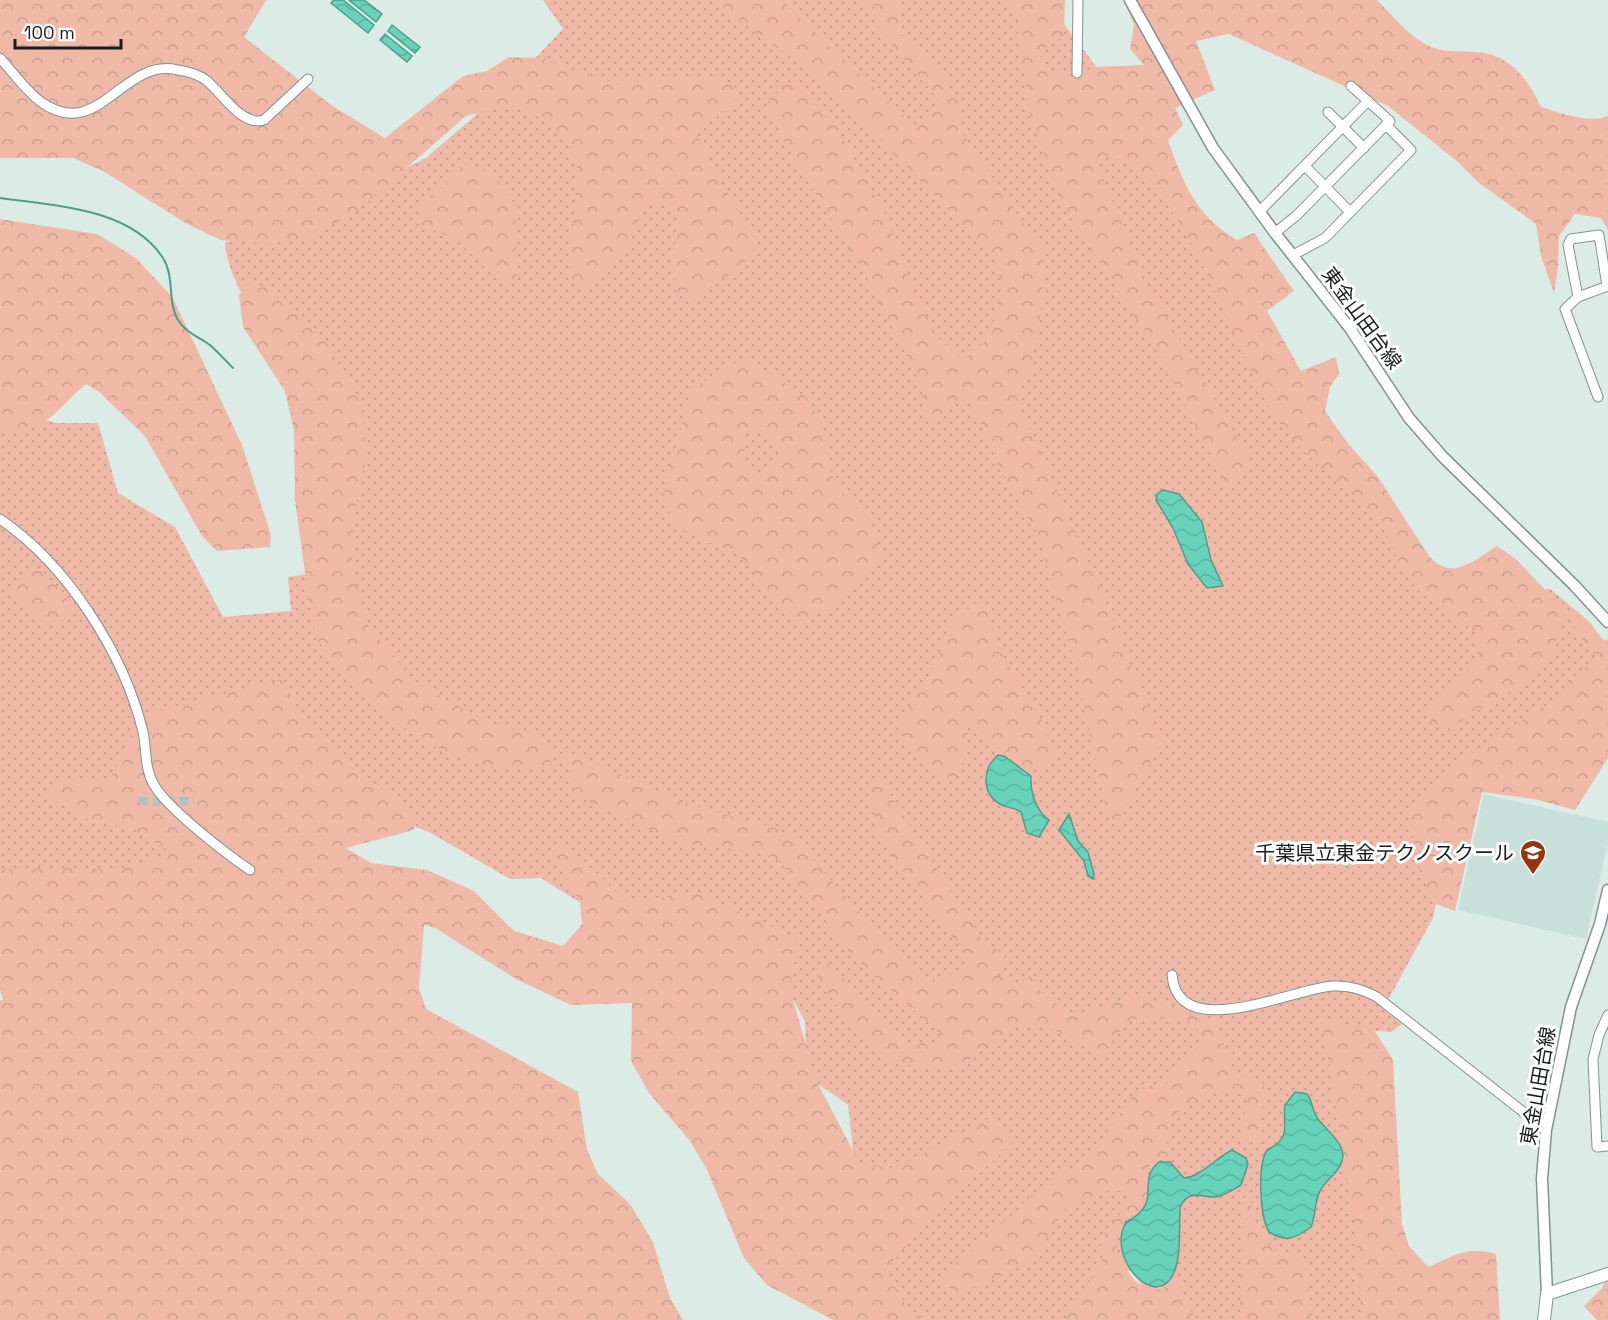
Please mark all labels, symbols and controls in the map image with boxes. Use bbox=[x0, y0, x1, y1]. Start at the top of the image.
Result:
scale bar bbox=[15, 12, 122, 50]
text: 100 m bbox=[24, 21, 75, 44]
street label: 東金山田台線 bbox=[1316, 262, 1408, 374]
school or university icon: 千葉県立東金テクノスクール bbox=[1518, 838, 1548, 876]
place label: 千葉県立東金テクノスクール bbox=[1255, 840, 1514, 866]
street label: 東金山田台線 bbox=[1515, 1025, 1561, 1147]

